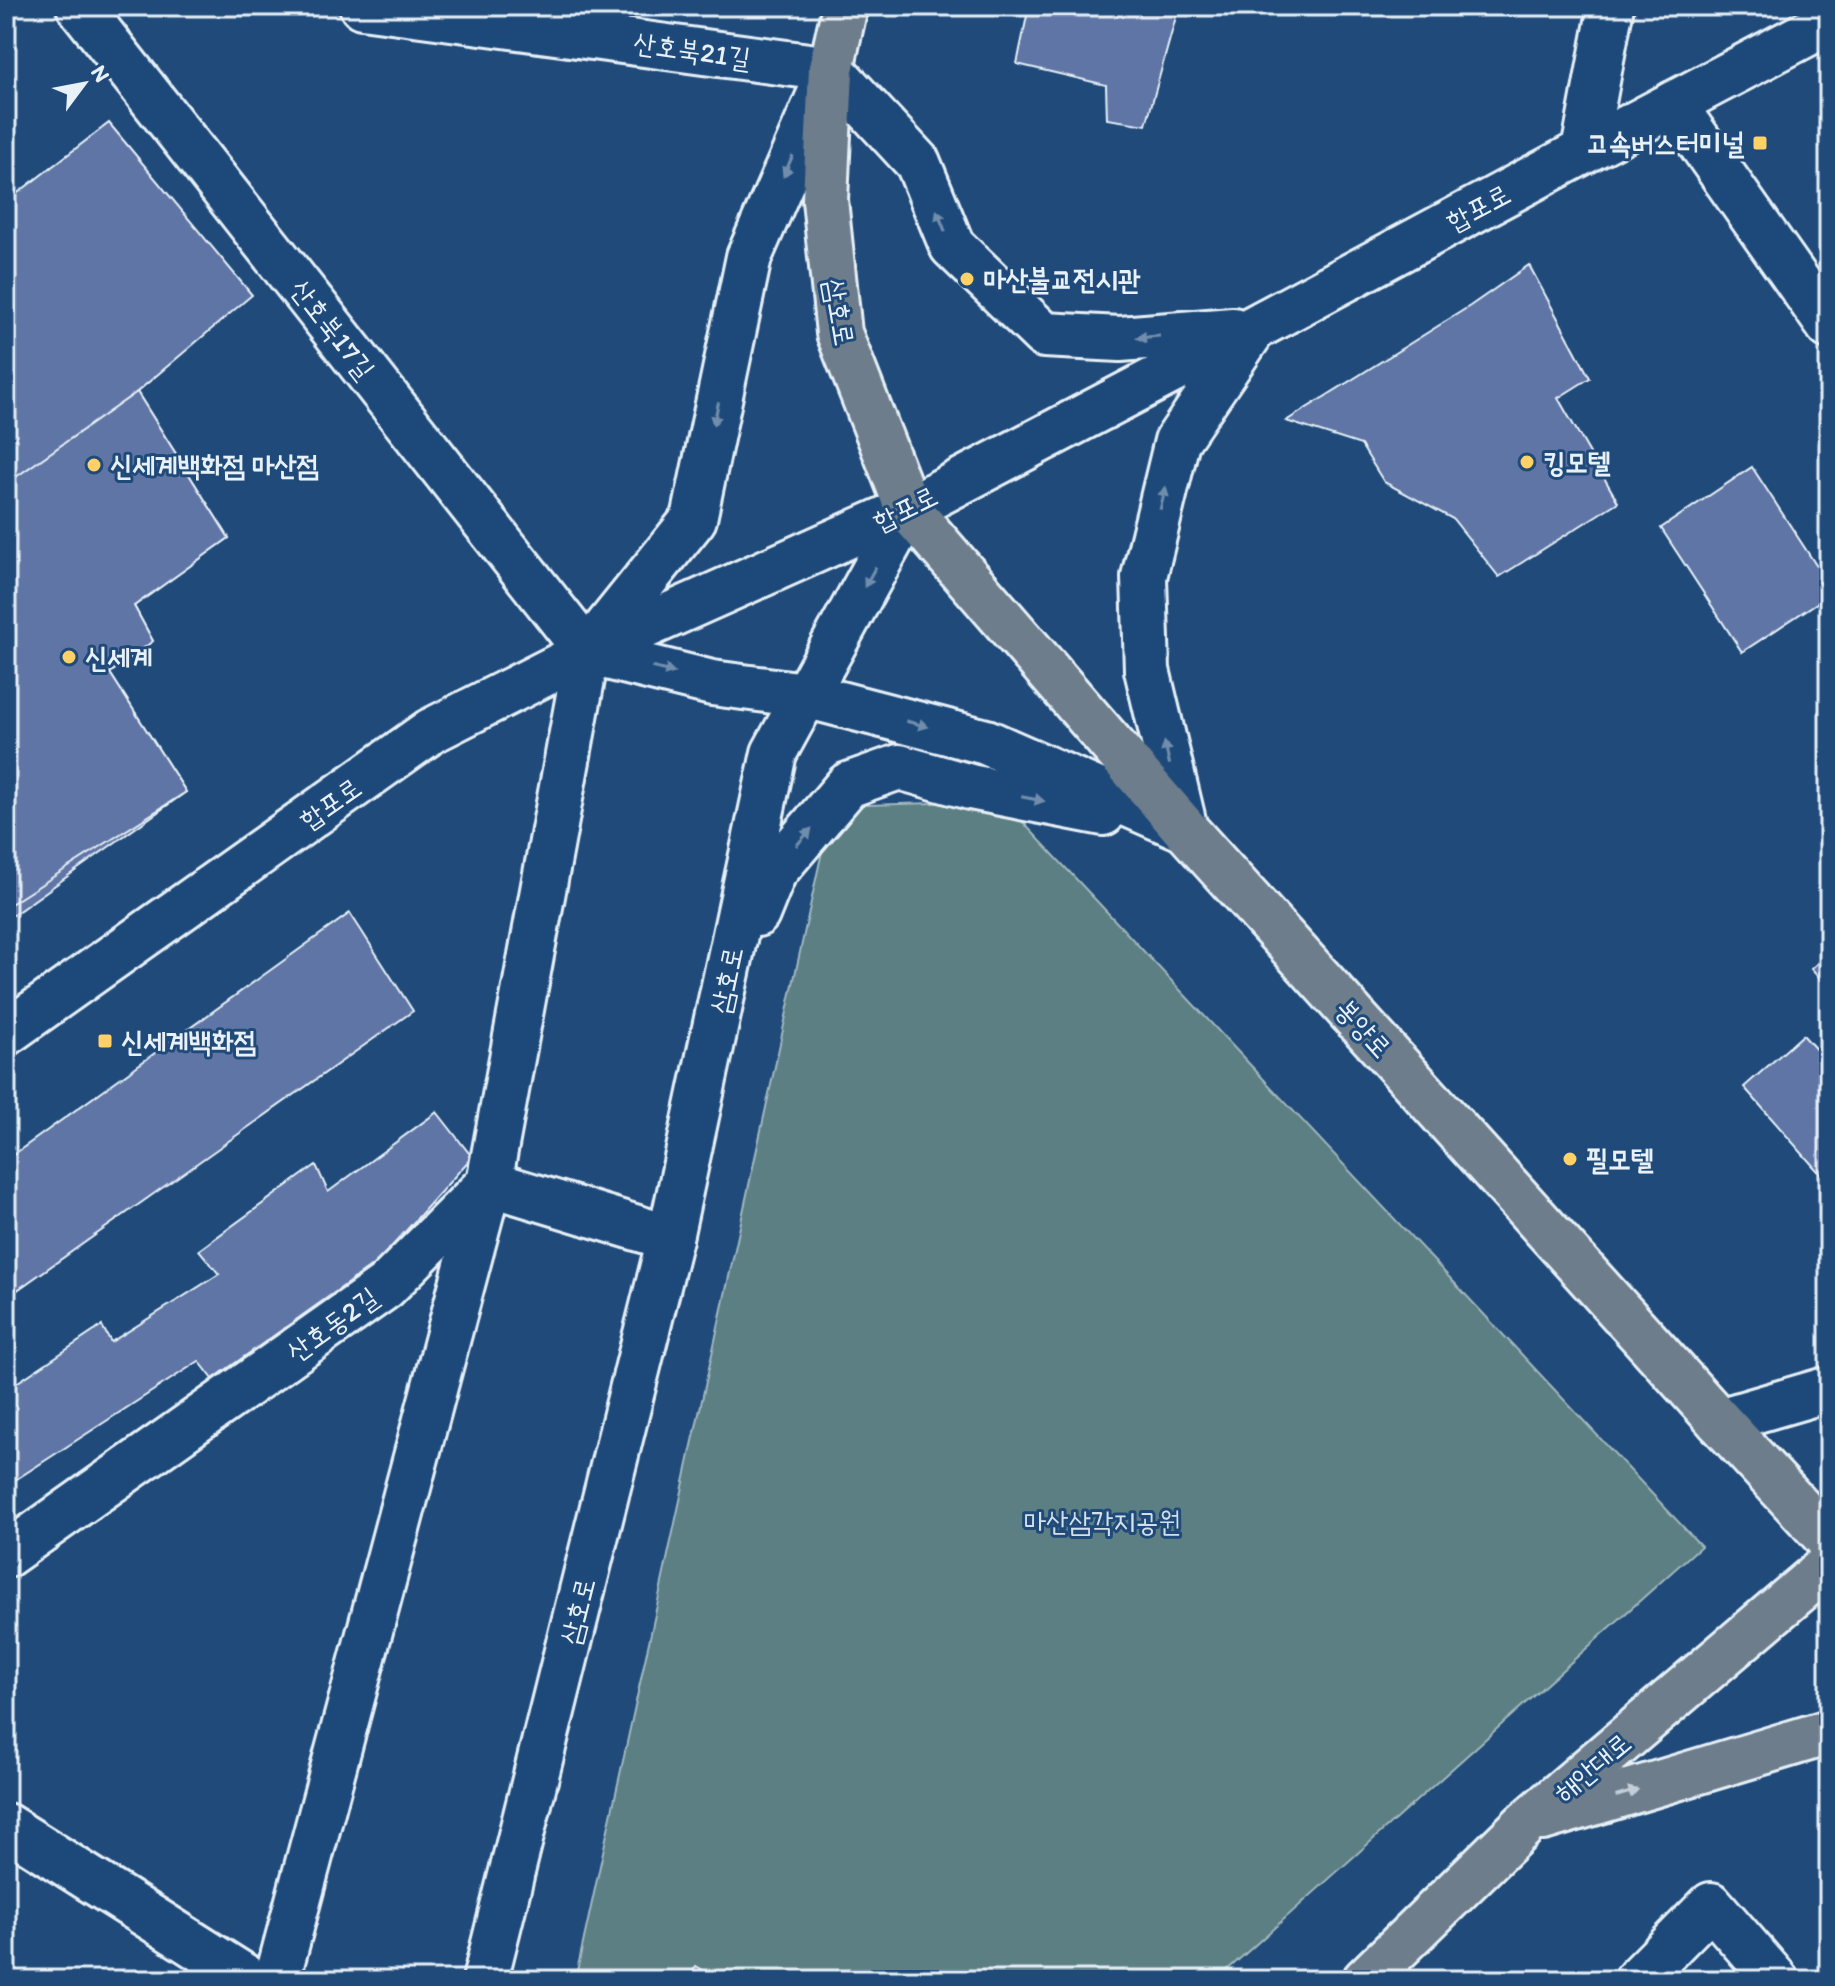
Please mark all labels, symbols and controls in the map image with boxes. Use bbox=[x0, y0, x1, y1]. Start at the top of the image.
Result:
street label: 산호북21길 bbox=[631, 25, 753, 75]
north arrow bbox=[44, 44, 124, 124]
text: N bbox=[85, 60, 116, 87]
place label: 고속버스터미널 bbox=[1586, 126, 1744, 160]
marker: 고속버스터미널 bbox=[1751, 134, 1769, 152]
one-way arrow bbox=[782, 154, 795, 178]
street label: 합포로 bbox=[1440, 176, 1516, 238]
one-way arrow bbox=[935, 209, 948, 233]
place label: 마산불교전시관 bbox=[983, 262, 1141, 296]
marker: 마산불교전시관 bbox=[958, 270, 976, 288]
street label: 산호북17길 bbox=[284, 272, 382, 386]
street label: 삼호로 bbox=[817, 276, 863, 348]
one-way arrow bbox=[1135, 331, 1160, 344]
one-way arrow bbox=[709, 402, 722, 427]
place label: 킹모텔 bbox=[1543, 445, 1611, 479]
place label: 신세계백화점 마산점 bbox=[110, 448, 319, 482]
marker: 킹모텔 bbox=[1518, 453, 1536, 471]
marker: 신세계백화점 마산점 bbox=[85, 456, 103, 474]
street label: 합포로 bbox=[867, 478, 943, 538]
one-way arrow bbox=[1157, 485, 1170, 510]
one-way arrow bbox=[863, 566, 877, 588]
place label: 신세계 bbox=[85, 640, 153, 674]
marker: 신세계 bbox=[60, 648, 78, 666]
one-way arrow bbox=[650, 665, 675, 677]
one-way arrow bbox=[904, 719, 929, 731]
one-way arrow bbox=[1160, 740, 1173, 765]
street label: 합포로 bbox=[293, 770, 367, 836]
one-way arrow bbox=[1021, 794, 1046, 806]
one-way arrow bbox=[795, 827, 812, 847]
street label: 삼호로 bbox=[702, 943, 750, 1017]
street label: 봉양로 bbox=[1329, 992, 1399, 1064]
place label: 신세계백화점 bbox=[121, 1024, 256, 1058]
marker: 신세계백화점 bbox=[96, 1032, 114, 1050]
place label: 필모텔 bbox=[1586, 1142, 1654, 1176]
marker: 필모텔 bbox=[1561, 1150, 1579, 1168]
street label: 산호동2길 bbox=[280, 1279, 384, 1369]
park label: 마산삼각지공원 bbox=[1023, 1504, 1181, 1538]
street label: 삼호로 bbox=[552, 1574, 602, 1648]
street label: 해안대로 bbox=[1547, 1725, 1637, 1809]
one-way arrow bbox=[1615, 1786, 1639, 1799]

